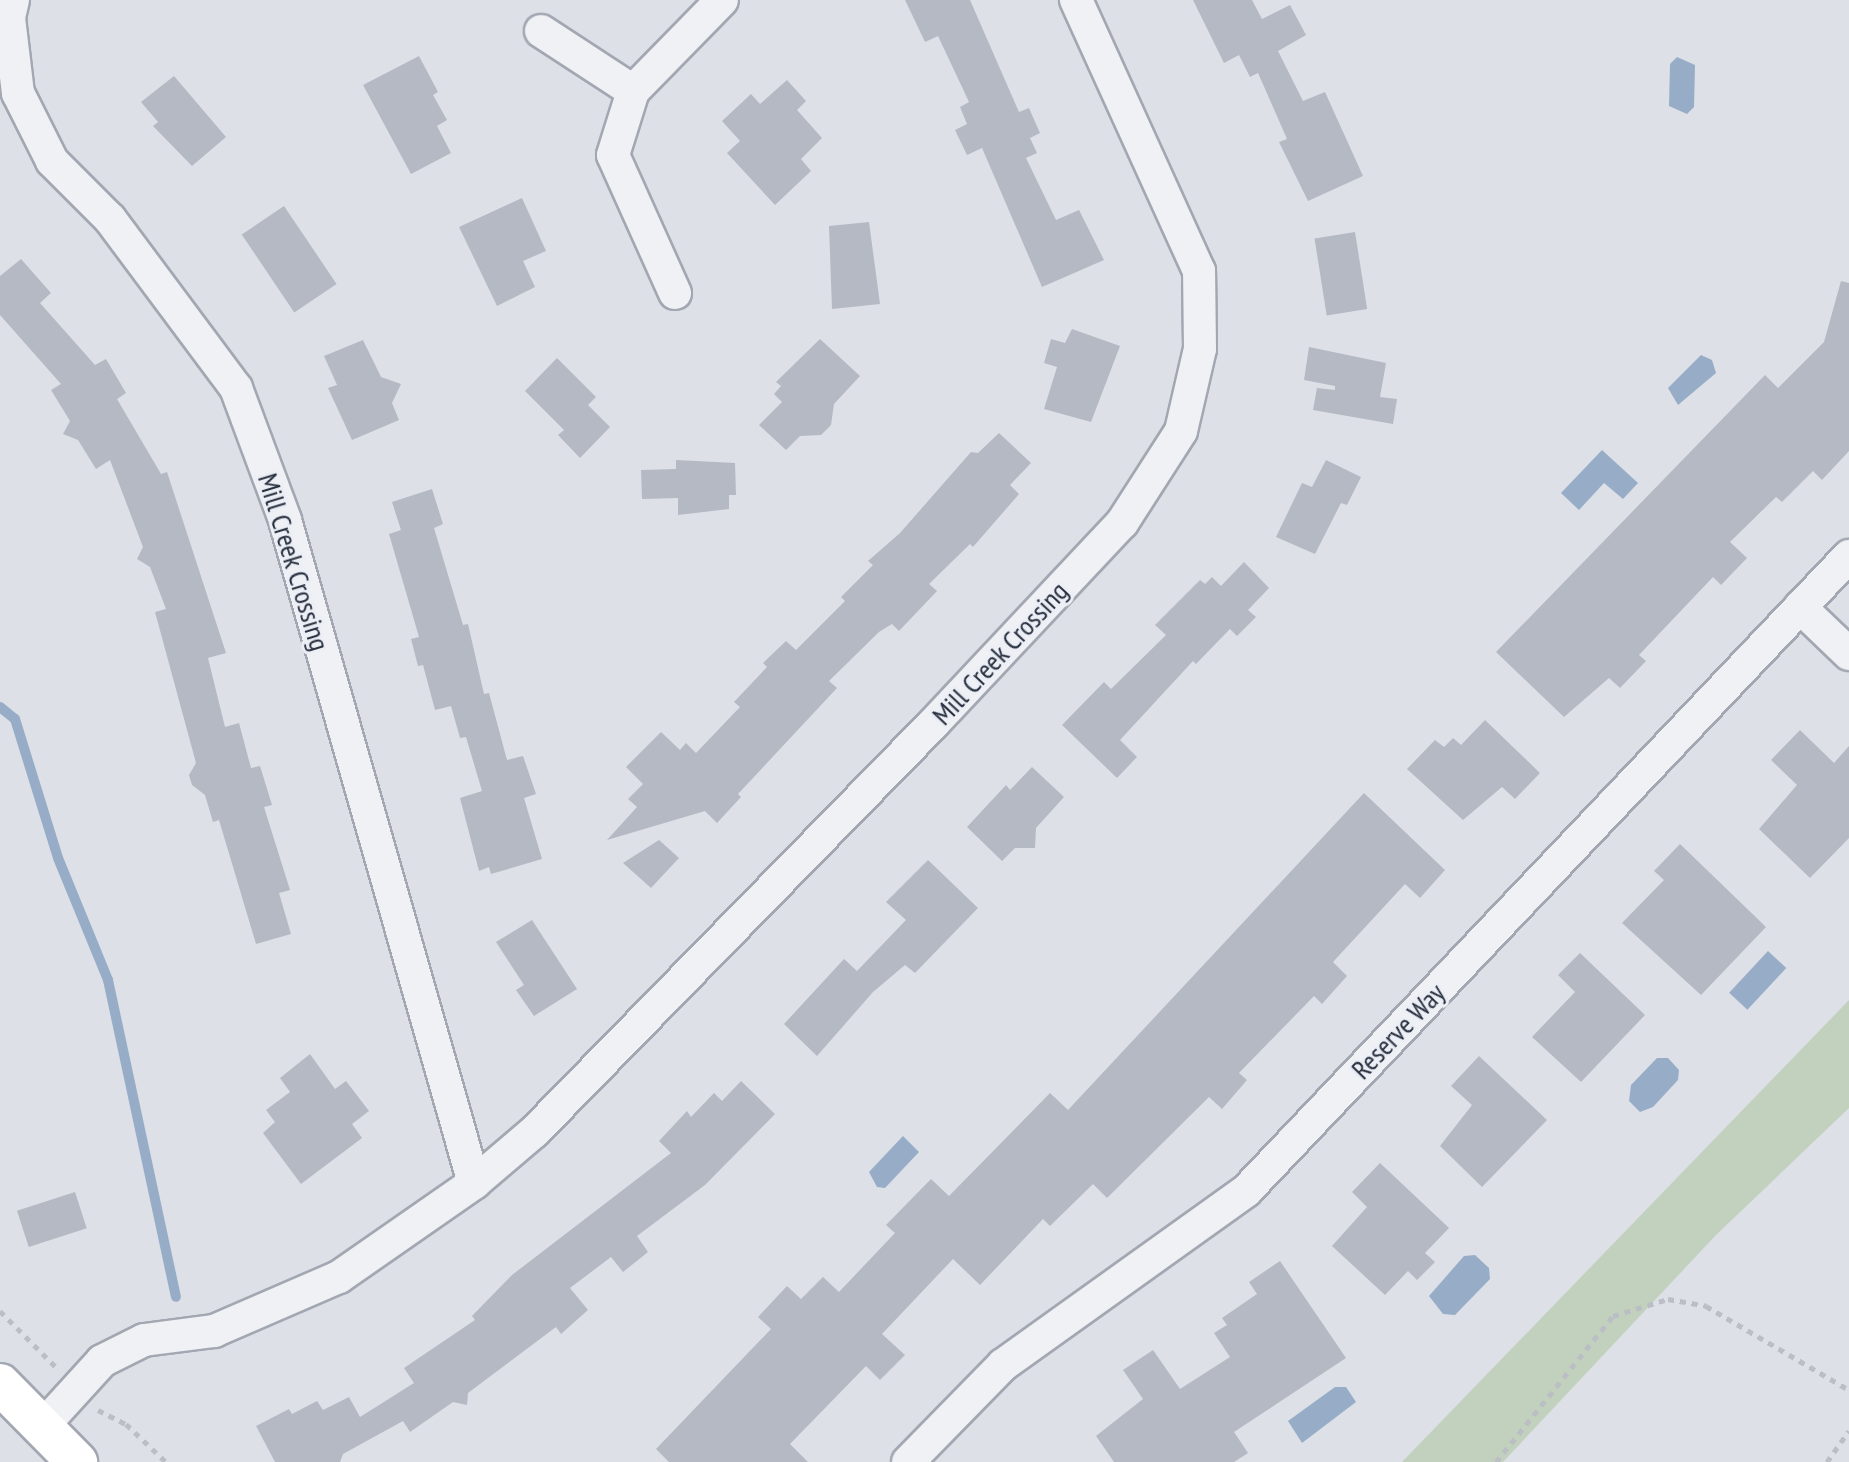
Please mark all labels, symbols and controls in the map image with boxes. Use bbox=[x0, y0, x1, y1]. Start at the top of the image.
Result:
street label: Mill Creek Crossing bbox=[251, 469, 337, 655]
street label: Mill Creek Crossing bbox=[925, 574, 1075, 732]
street label: Reserve Way bbox=[1344, 976, 1452, 1086]

